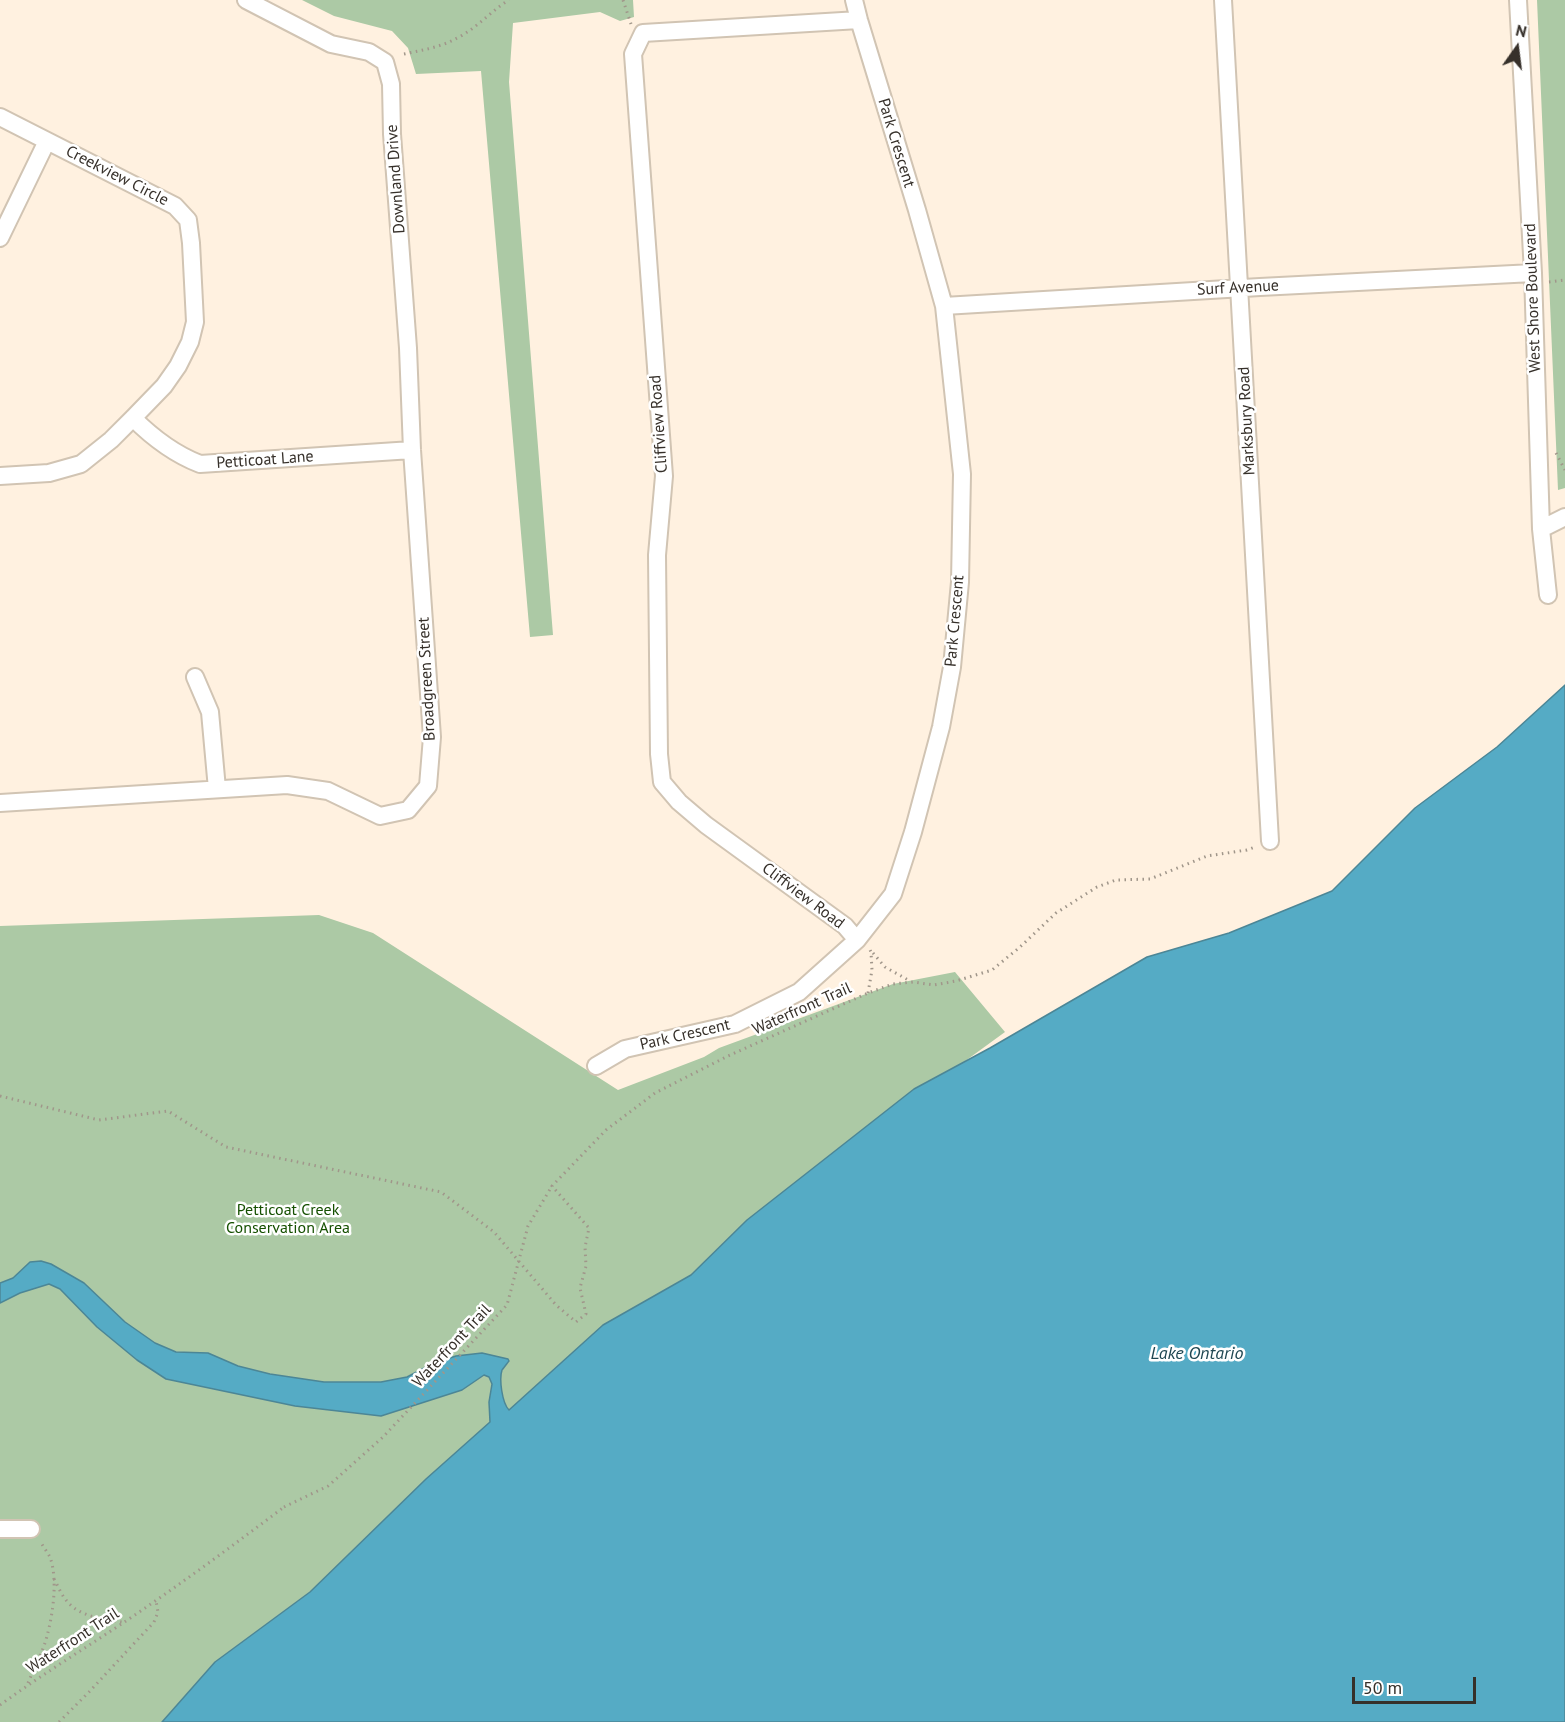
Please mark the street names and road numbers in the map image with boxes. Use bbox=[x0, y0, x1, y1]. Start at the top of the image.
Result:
street label: Park Crescent bbox=[873, 96, 919, 190]
street label: Downland Drive bbox=[383, 124, 409, 234]
street label: Creekview Circle bbox=[62, 142, 172, 210]
street label: West Shore Boulevard bbox=[1521, 223, 1545, 373]
street label: Surf Avenue bbox=[1197, 276, 1279, 300]
street label: Marksbury Road bbox=[1235, 366, 1259, 476]
street label: Cliffview Road bbox=[646, 374, 672, 474]
street label: Petticoat Lane bbox=[216, 447, 314, 473]
street label: Park Crescent bbox=[941, 574, 969, 668]
street label: Broadgreen Street bbox=[414, 617, 440, 741]
street label: Cliffview Road bbox=[758, 859, 848, 933]
street label: Waterfront Trail bbox=[749, 979, 855, 1039]
street label: Park Crescent bbox=[638, 1015, 732, 1055]
street label: Waterfront Trail bbox=[409, 1301, 495, 1391]
street label: Waterfront Trail bbox=[23, 1604, 123, 1678]

